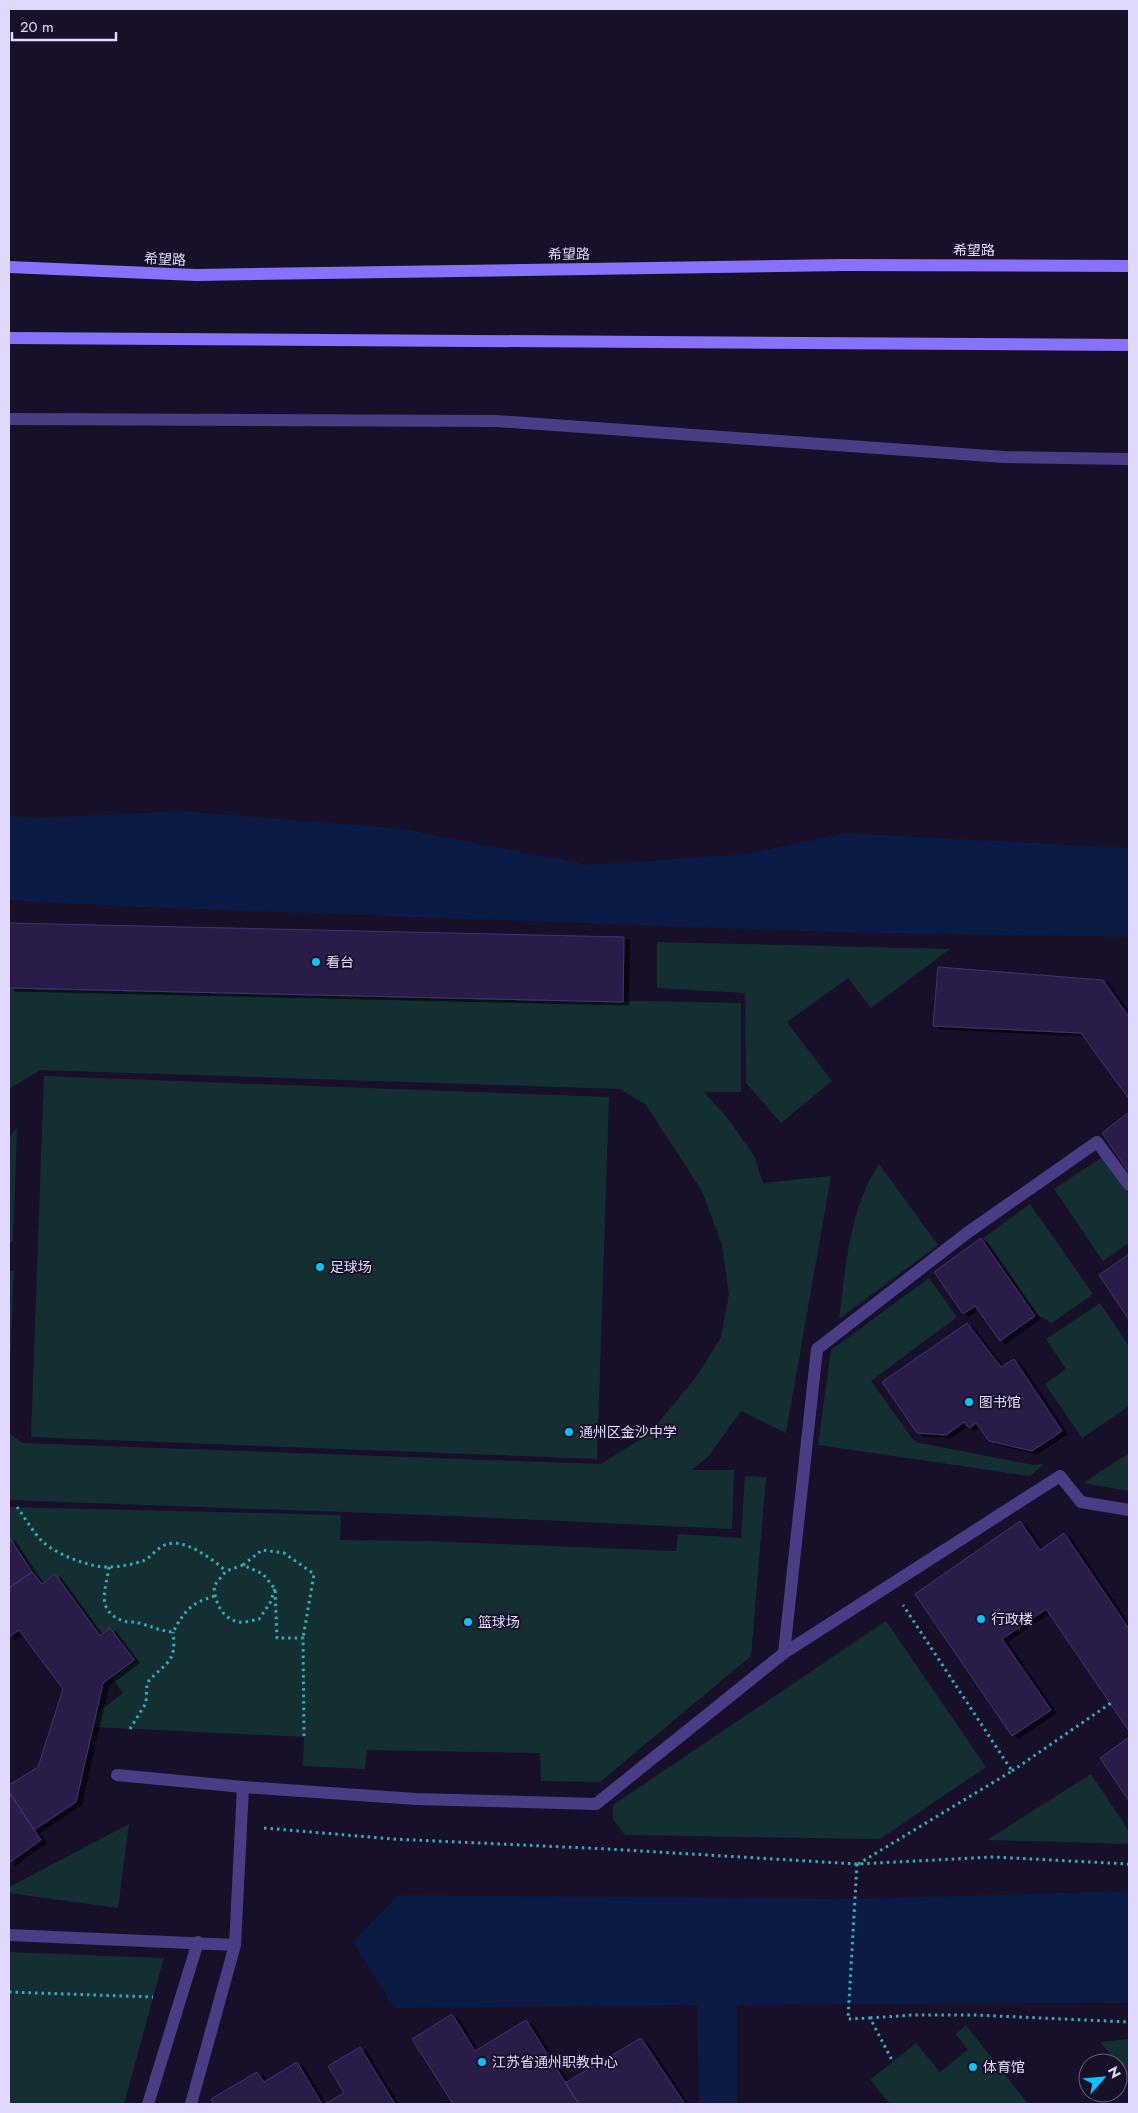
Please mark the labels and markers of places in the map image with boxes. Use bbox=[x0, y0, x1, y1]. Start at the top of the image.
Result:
place label: 看台 bbox=[326, 952, 354, 972]
marker: 看台 bbox=[310, 956, 322, 968]
place label: 足球场 bbox=[330, 1257, 372, 1277]
marker: 足球场 bbox=[314, 1261, 326, 1273]
place label: 图书馆 bbox=[979, 1392, 1021, 1412]
marker: 图书馆 bbox=[963, 1396, 975, 1408]
place label: 通州区金沙中学 bbox=[579, 1422, 677, 1442]
marker: 通州区金沙中学 bbox=[563, 1426, 575, 1438]
place label: 行政楼 bbox=[991, 1609, 1033, 1629]
place label: 篮球场 bbox=[478, 1612, 520, 1632]
marker: 行政楼 bbox=[975, 1613, 987, 1625]
marker: 篮球场 bbox=[462, 1616, 474, 1628]
place label: 江苏省通州职教中心 bbox=[492, 2052, 618, 2072]
marker: 江苏省通州职教中心 bbox=[476, 2056, 488, 2068]
place label: 体育馆 bbox=[983, 2057, 1025, 2077]
marker: 体育馆 bbox=[967, 2061, 979, 2073]

